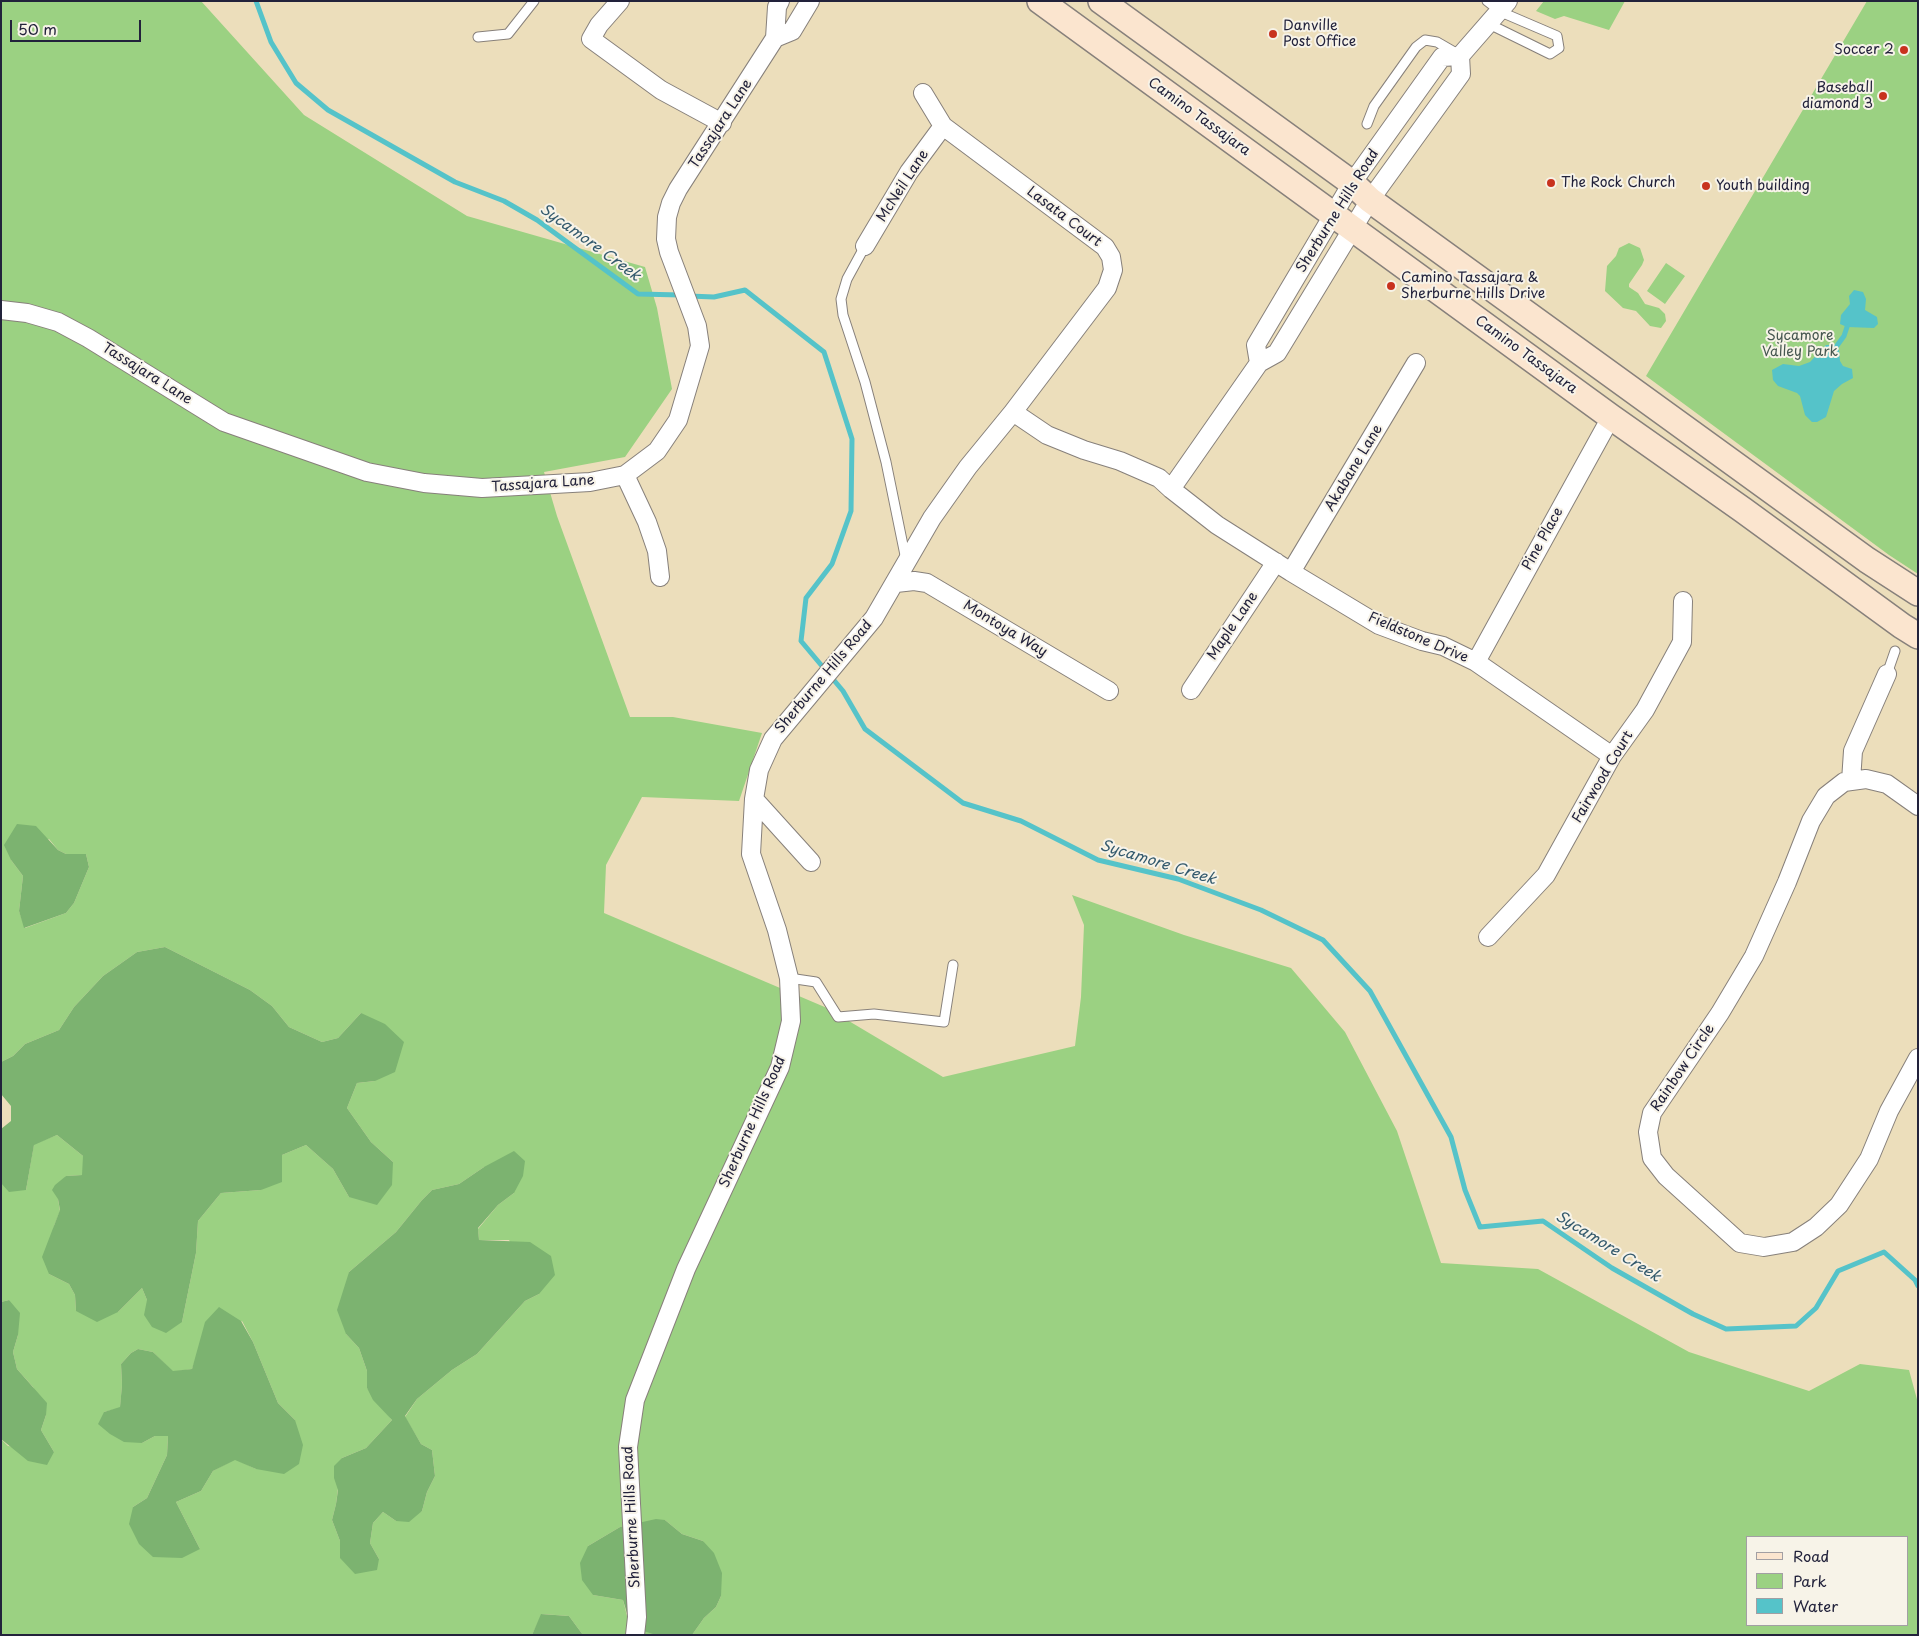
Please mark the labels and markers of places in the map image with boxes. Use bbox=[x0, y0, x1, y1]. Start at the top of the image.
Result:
place label: Danville Post Office bbox=[1283, 18, 1356, 50]
marker: Danville Post Office bbox=[1267, 28, 1279, 40]
place label: Soccer 2 bbox=[1834, 42, 1894, 58]
marker: Soccer 2 bbox=[1898, 44, 1910, 56]
place label: Baseball diamond 3 bbox=[1802, 80, 1873, 112]
marker: Baseball diamond 3 bbox=[1877, 90, 1889, 102]
place label: The Rock Church bbox=[1561, 175, 1675, 191]
marker: The Rock Church bbox=[1545, 177, 1557, 189]
place label: Youth building bbox=[1716, 178, 1810, 194]
marker: Youth building bbox=[1700, 180, 1712, 192]
place label: Camino Tassajara & Sherburne Hills Drive bbox=[1401, 270, 1545, 302]
marker: Camino Tassajara & Sherburne Hills Drive bbox=[1385, 280, 1397, 292]

